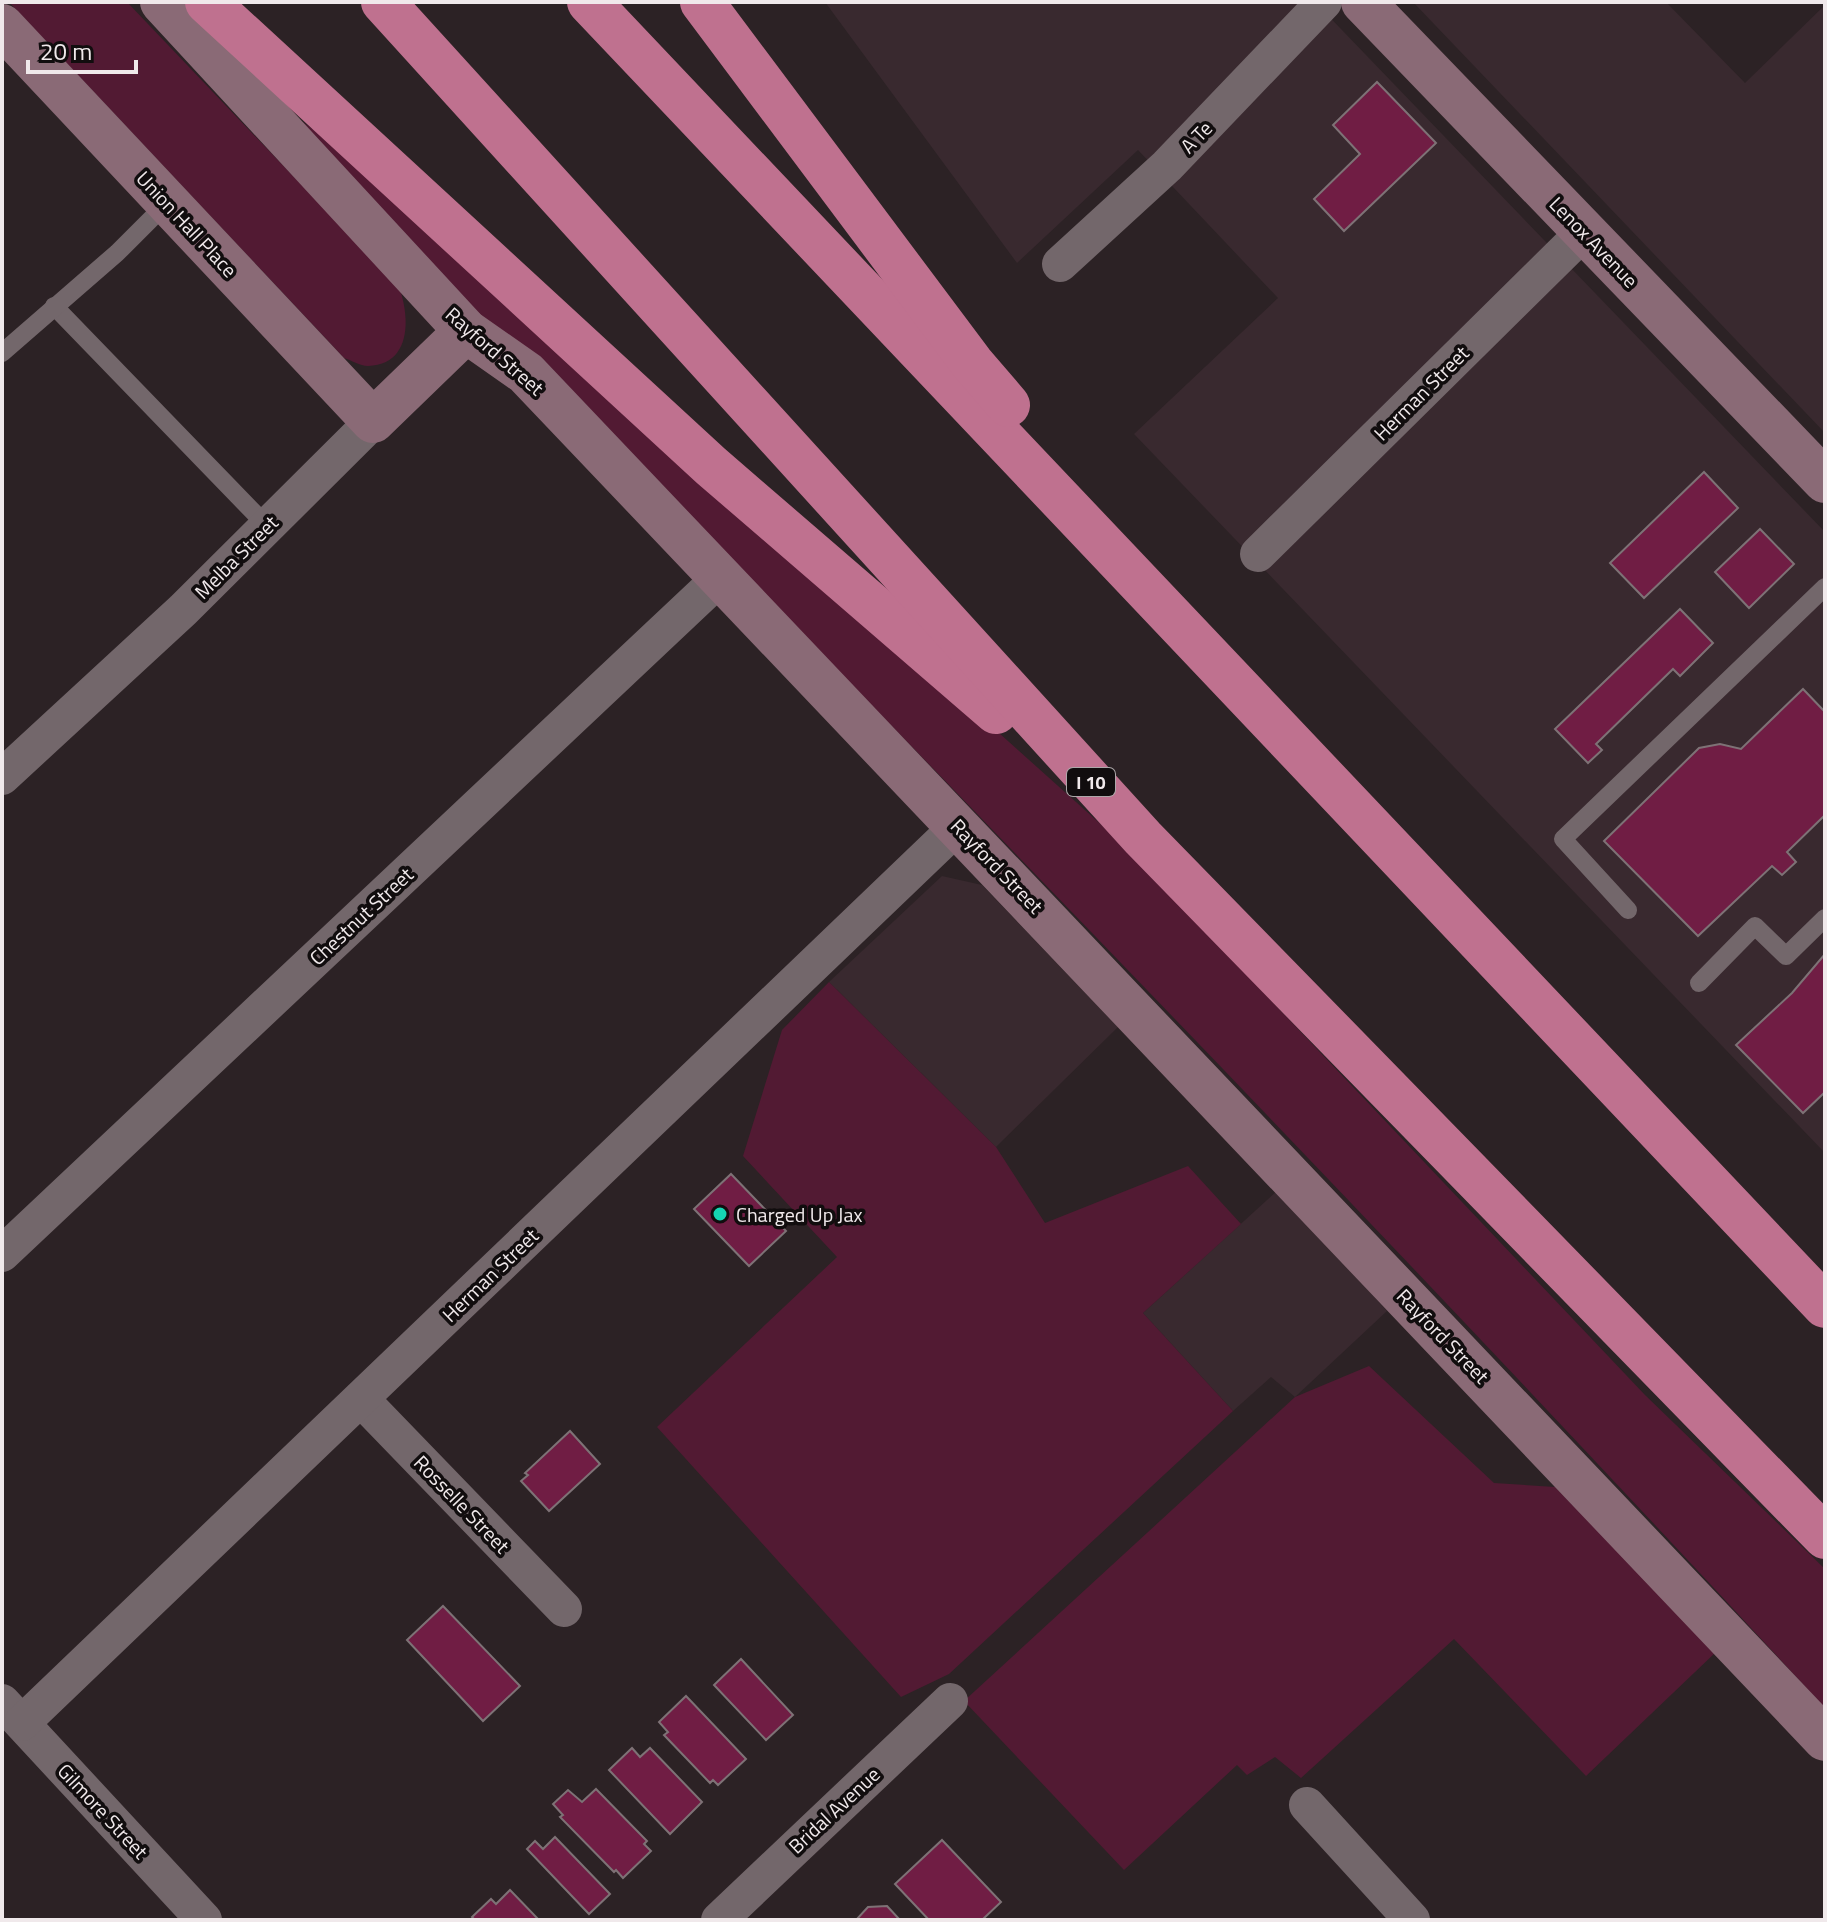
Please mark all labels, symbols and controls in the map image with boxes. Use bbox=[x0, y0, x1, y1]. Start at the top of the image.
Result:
scale bar bbox=[28, 24, 136, 74]
text: 20 m bbox=[40, 33, 92, 69]
street label: A Te bbox=[1173, 114, 1219, 160]
street label: Union Hall Place bbox=[129, 164, 245, 284]
street label: Lenox Avenue bbox=[1542, 189, 1646, 295]
street label: Rayford Street bbox=[439, 299, 551, 403]
street label: Herman Street bbox=[1366, 338, 1476, 448]
street label: Melba Street bbox=[187, 508, 285, 606]
road number: I 10 bbox=[1067, 768, 1115, 796]
street label: Rayford Street bbox=[943, 811, 1051, 921]
street label: Chestnut Street bbox=[302, 860, 420, 972]
place label: Charged Up Jax bbox=[736, 1199, 862, 1230]
marker: Charged Up Jax bbox=[711, 1205, 729, 1223]
street label: Herman Street bbox=[435, 1221, 545, 1329]
street label: Rayford Street bbox=[1389, 1281, 1497, 1391]
street label: Rosselle Street bbox=[407, 1448, 517, 1560]
street label: Gilmore Street bbox=[50, 1756, 156, 1866]
street label: Bridal Avenue bbox=[781, 1759, 887, 1861]

